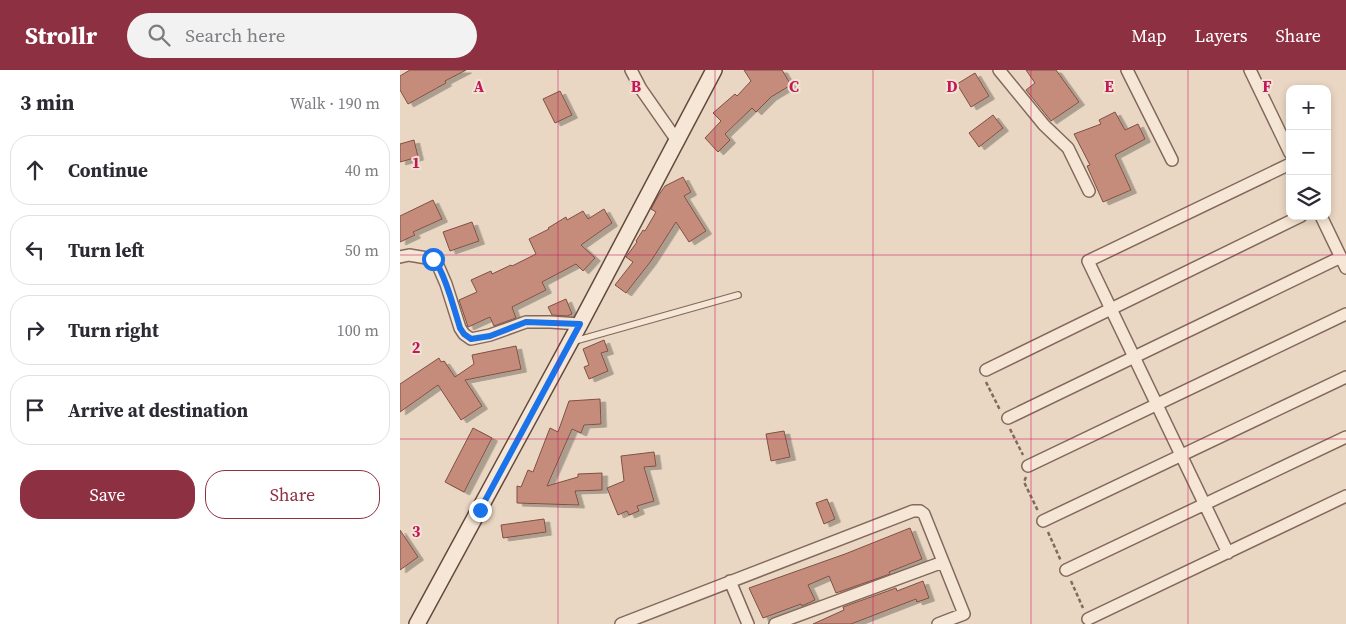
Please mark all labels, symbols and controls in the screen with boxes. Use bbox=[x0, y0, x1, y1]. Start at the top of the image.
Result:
search box bbox=[127, 13, 477, 58]
text: Strollr bbox=[25, 19, 97, 52]
icon: search bbox=[145, 21, 173, 49]
text: Search here bbox=[185, 22, 285, 48]
text: Map bbox=[1131, 23, 1166, 48]
text: Layers bbox=[1194, 23, 1247, 48]
text: Share bbox=[1275, 23, 1321, 48]
text: A bbox=[474, 75, 485, 97]
text: B bbox=[631, 75, 642, 97]
text: C bbox=[789, 75, 799, 97]
text: D bbox=[946, 75, 958, 97]
text: E bbox=[1104, 75, 1114, 97]
text: F bbox=[1262, 75, 1272, 97]
map controls bbox=[1286, 85, 1331, 220]
button: + bbox=[1286, 85, 1331, 130]
text: 3 min bbox=[20, 88, 75, 117]
text: Walk · 190 m bbox=[290, 92, 380, 114]
button: − bbox=[1286, 130, 1331, 175]
text: 1 bbox=[412, 151, 420, 173]
icon: ahead bbox=[21, 156, 49, 184]
text: Continue bbox=[68, 157, 148, 183]
text: 40 m bbox=[345, 159, 379, 181]
button: layers bbox=[1286, 175, 1331, 220]
icon: left bbox=[21, 236, 49, 264]
text: Turn left bbox=[68, 237, 144, 263]
text: 50 m bbox=[345, 239, 379, 261]
route start bbox=[422, 248, 445, 271]
icon: right bbox=[21, 316, 49, 344]
text: Turn right bbox=[68, 317, 159, 343]
text: 100 m bbox=[337, 319, 379, 341]
text: 2 bbox=[412, 336, 421, 358]
icon: arrive bbox=[21, 396, 49, 424]
text: Arrive at destination bbox=[68, 397, 248, 423]
button: Save bbox=[20, 470, 195, 519]
button: Share bbox=[205, 470, 380, 519]
route end bbox=[469, 499, 492, 522]
text: 3 bbox=[412, 520, 421, 542]

